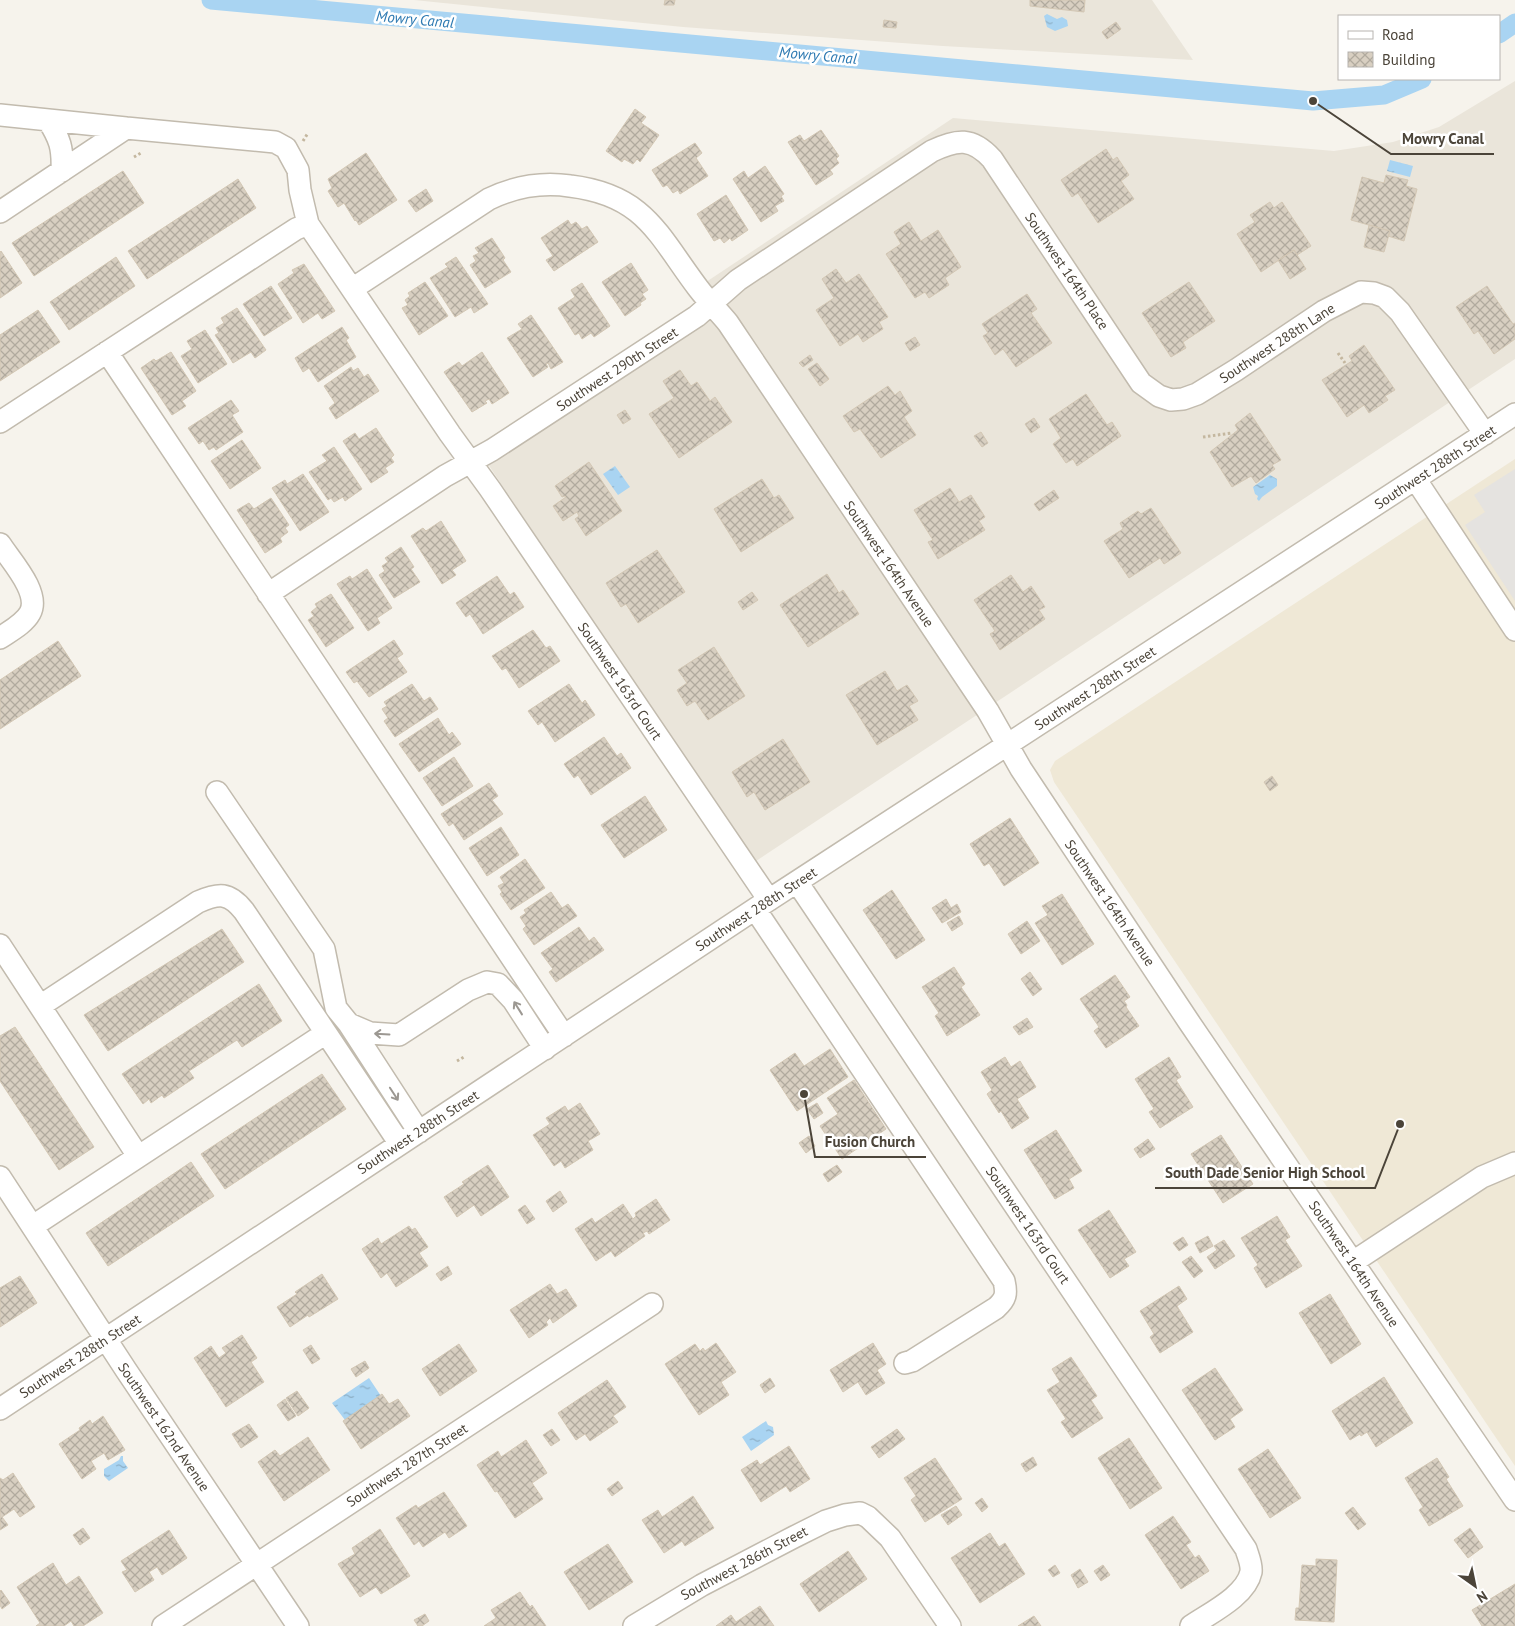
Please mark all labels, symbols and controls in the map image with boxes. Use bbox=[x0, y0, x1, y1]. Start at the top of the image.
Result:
water label: Mowry Canal bbox=[375, 6, 455, 32]
legend bbox=[1338, 15, 1500, 80]
text: Road bbox=[1382, 25, 1414, 44]
water label: Mowry Canal bbox=[778, 42, 858, 68]
text: Building bbox=[1382, 50, 1436, 69]
callout: Mowry Canal bbox=[1391, 124, 1494, 154]
text: Mowry Canal bbox=[1402, 129, 1485, 148]
street label: Southwest 164th Place bbox=[1021, 209, 1113, 333]
street label: Southwest 288th Lane bbox=[1216, 299, 1338, 387]
street label: Southwest 290th Street bbox=[553, 323, 681, 415]
street label: Southwest 288th Street bbox=[1371, 421, 1499, 513]
street label: Southwest 164th Avenue bbox=[840, 497, 938, 631]
street label: Southwest 163rd Court bbox=[574, 619, 666, 743]
street label: Southwest 288th Street bbox=[1031, 642, 1159, 734]
street label: Southwest 164th Avenue bbox=[1061, 836, 1159, 970]
street label: Southwest 288th Street bbox=[692, 863, 820, 955]
one-way arrow bbox=[513, 1001, 523, 1015]
one-way arrow bbox=[374, 1029, 390, 1038]
street label: Southwest 288th Street bbox=[354, 1086, 482, 1178]
one-way arrow bbox=[390, 1087, 400, 1101]
callout: Fusion Church bbox=[815, 1127, 926, 1157]
text: Fusion Church bbox=[825, 1132, 915, 1151]
callout: South Dade Senior High School bbox=[1155, 1158, 1375, 1188]
street label: Southwest 163rd Court bbox=[982, 1163, 1074, 1287]
text: South Dade Senior High School bbox=[1165, 1163, 1365, 1182]
street label: Southwest 164th Avenue bbox=[1305, 1197, 1403, 1331]
street label: Southwest 288th Street bbox=[16, 1310, 144, 1402]
street label: Southwest 162nd Avenue bbox=[114, 1359, 214, 1495]
street label: Southwest 287th Street bbox=[343, 1419, 471, 1511]
street label: Southwest 286th Street bbox=[677, 1522, 811, 1604]
north arrow bbox=[1450, 1561, 1500, 1611]
text: N bbox=[1473, 1587, 1491, 1607]

